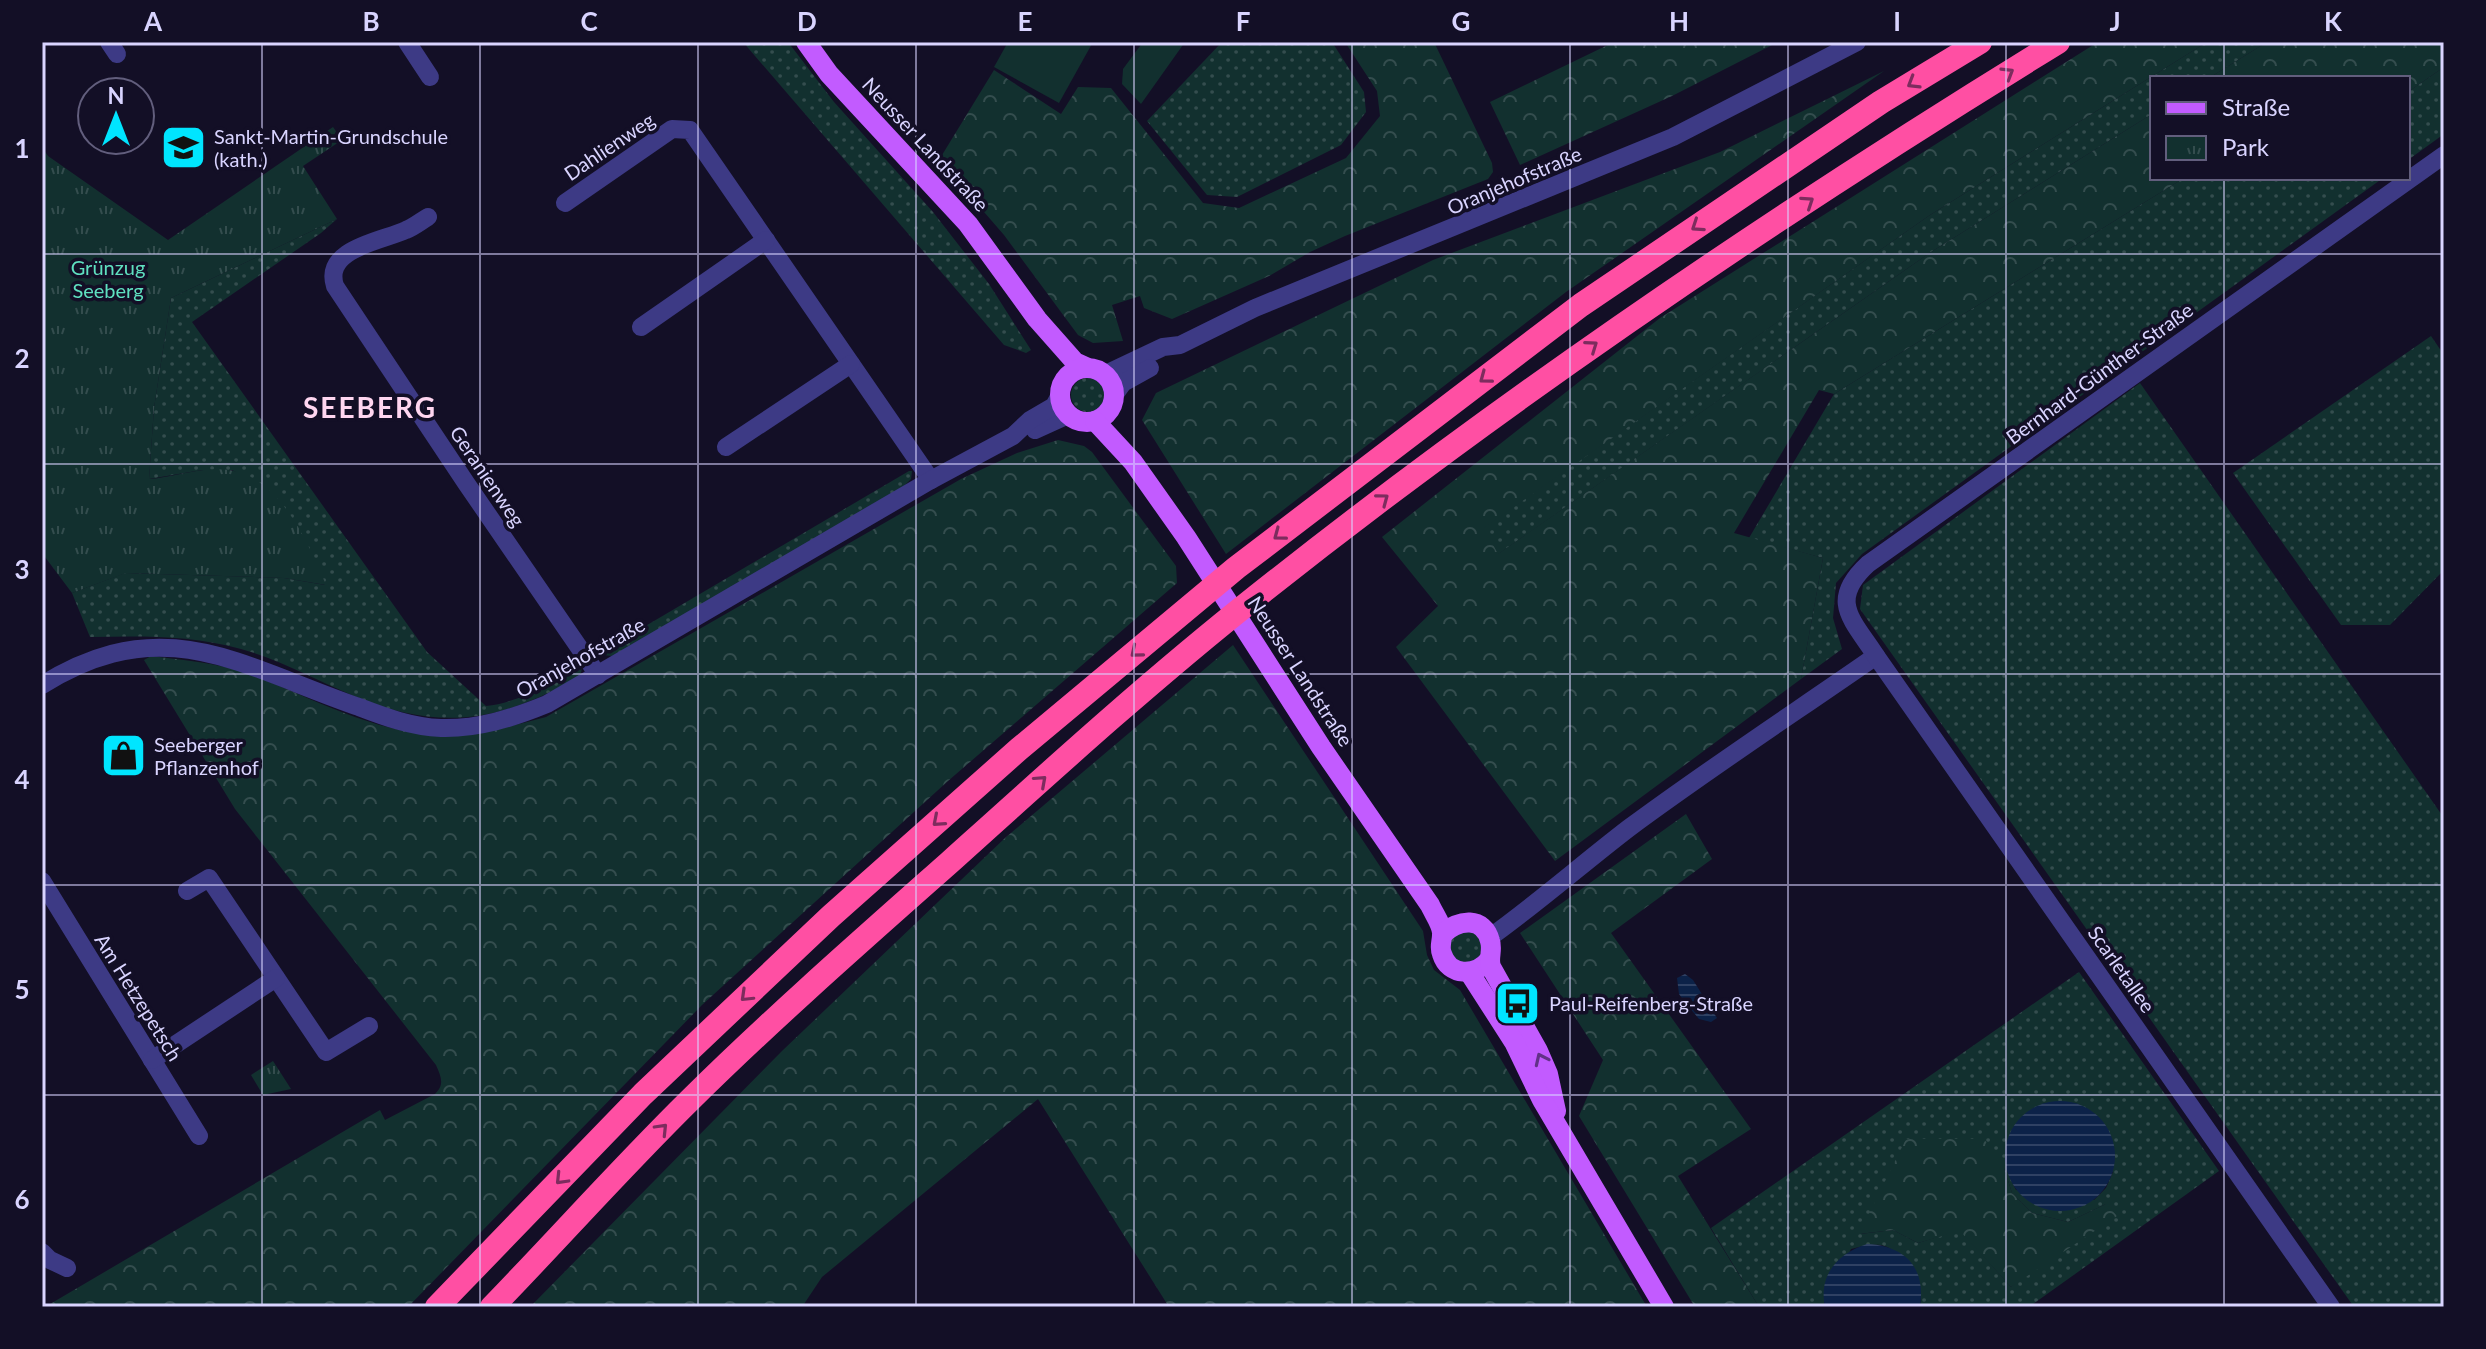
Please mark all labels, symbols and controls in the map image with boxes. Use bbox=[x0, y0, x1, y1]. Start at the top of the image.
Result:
text: A bbox=[143, 5, 163, 37]
text: B bbox=[362, 5, 380, 37]
text: C bbox=[580, 5, 598, 37]
text: D bbox=[797, 5, 817, 37]
text: E bbox=[1018, 5, 1032, 37]
text: F bbox=[1236, 5, 1250, 37]
text: G bbox=[1452, 5, 1470, 37]
text: H bbox=[1669, 5, 1689, 37]
text: I bbox=[1893, 5, 1901, 37]
text: J bbox=[2109, 5, 2121, 37]
text: K bbox=[2324, 5, 2343, 37]
one-way arrow bbox=[1999, 67, 2014, 82]
street label: Neusser Landstraße bbox=[858, 72, 994, 216]
one-way arrow bbox=[1907, 73, 1922, 88]
north arrow bbox=[76, 76, 156, 156]
legend bbox=[2150, 76, 2410, 180]
text: N bbox=[108, 82, 124, 109]
text: Straße bbox=[2222, 92, 2290, 121]
street label: Dahlienweg bbox=[559, 107, 659, 185]
school or university icon: Sankt-Martin-Grundschule (kath.) bbox=[159, 123, 207, 171]
place label: Sankt-Martin-Grundschule (kath.) bbox=[214, 124, 448, 171]
text: 1 bbox=[14, 132, 30, 164]
text: Park bbox=[2222, 132, 2270, 161]
street label: Oranjehofstraße bbox=[1443, 141, 1585, 219]
one-way arrow bbox=[1799, 196, 1814, 211]
one-way arrow bbox=[1691, 217, 1705, 232]
park label: Grünzug Seeberg bbox=[71, 255, 145, 302]
street label: Bernhard-Günther-Straße bbox=[2001, 297, 2197, 449]
one-way arrow bbox=[1583, 341, 1597, 356]
text: 2 bbox=[14, 342, 30, 374]
one-way arrow bbox=[1479, 368, 1494, 382]
district label: SEEBERG bbox=[303, 390, 437, 424]
street label: Geranienweg bbox=[446, 421, 530, 531]
one-way arrow bbox=[1374, 495, 1389, 509]
one-way arrow bbox=[1273, 526, 1288, 540]
text: 3 bbox=[14, 553, 30, 585]
street label: Neusser Landstraße bbox=[1244, 591, 1358, 751]
street label: Oranjehofstraße bbox=[511, 612, 649, 702]
one-way arrow bbox=[1130, 642, 1145, 657]
shop icon: Seeberger Pflanzenhof bbox=[99, 732, 147, 780]
place label: Seeberger Pflanzenhof bbox=[154, 732, 259, 779]
text: 4 bbox=[14, 763, 30, 795]
one-way arrow bbox=[1031, 776, 1046, 791]
one-way arrow bbox=[933, 811, 948, 826]
street label: Scarletallee bbox=[2083, 921, 2161, 1017]
street label: Am Hetzepetsch bbox=[90, 929, 188, 1065]
text: 5 bbox=[14, 973, 30, 1005]
bus stop icon: Paul-Reifenberg-Straße bbox=[1494, 979, 1542, 1027]
one-way arrow bbox=[741, 987, 755, 1001]
place label: Paul-Reifenberg-Straße bbox=[1549, 991, 1753, 1015]
one-way arrow bbox=[1535, 1053, 1551, 1067]
one-way arrow bbox=[653, 1124, 668, 1138]
one-way arrow bbox=[556, 1170, 571, 1184]
text: 6 bbox=[14, 1183, 30, 1215]

